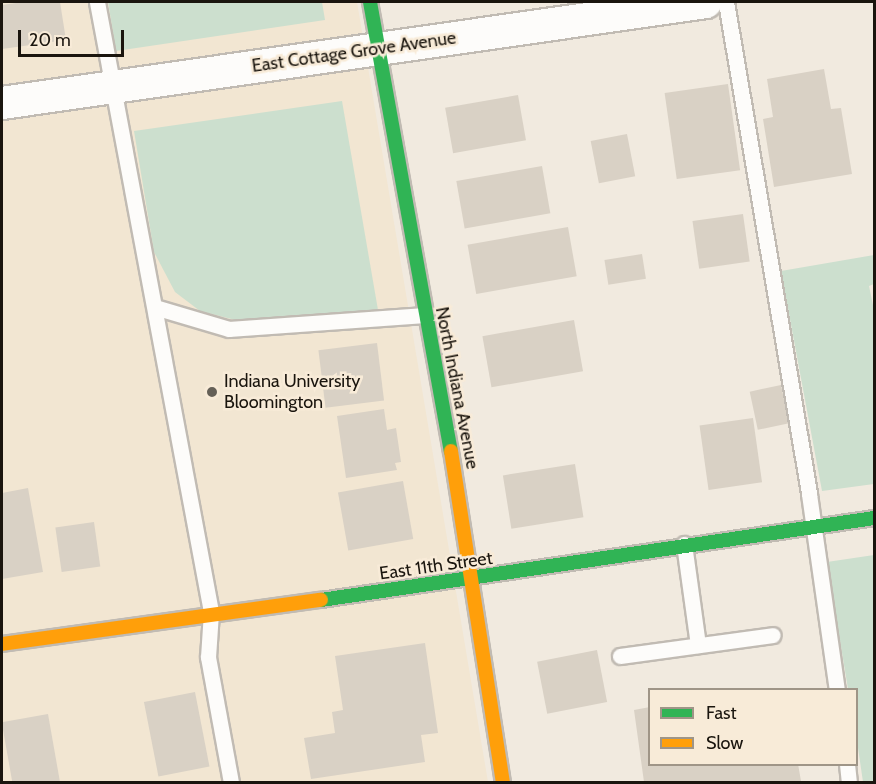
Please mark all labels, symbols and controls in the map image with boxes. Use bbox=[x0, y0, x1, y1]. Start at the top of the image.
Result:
scale bar bbox=[21, 18, 128, 56]
street label: East Cottage Grove Avenue bbox=[250, 27, 458, 77]
text: 20 m bbox=[29, 29, 71, 51]
street label: North Indiana Avenue bbox=[431, 305, 483, 471]
place label: Indiana University Bloomington bbox=[224, 371, 360, 413]
marker: Indiana University Bloomington bbox=[205, 385, 219, 399]
street label: East 11th Street bbox=[378, 547, 494, 585]
legend bbox=[648, 688, 858, 766]
text: Fast bbox=[706, 702, 737, 724]
text: Slow bbox=[706, 732, 743, 754]

